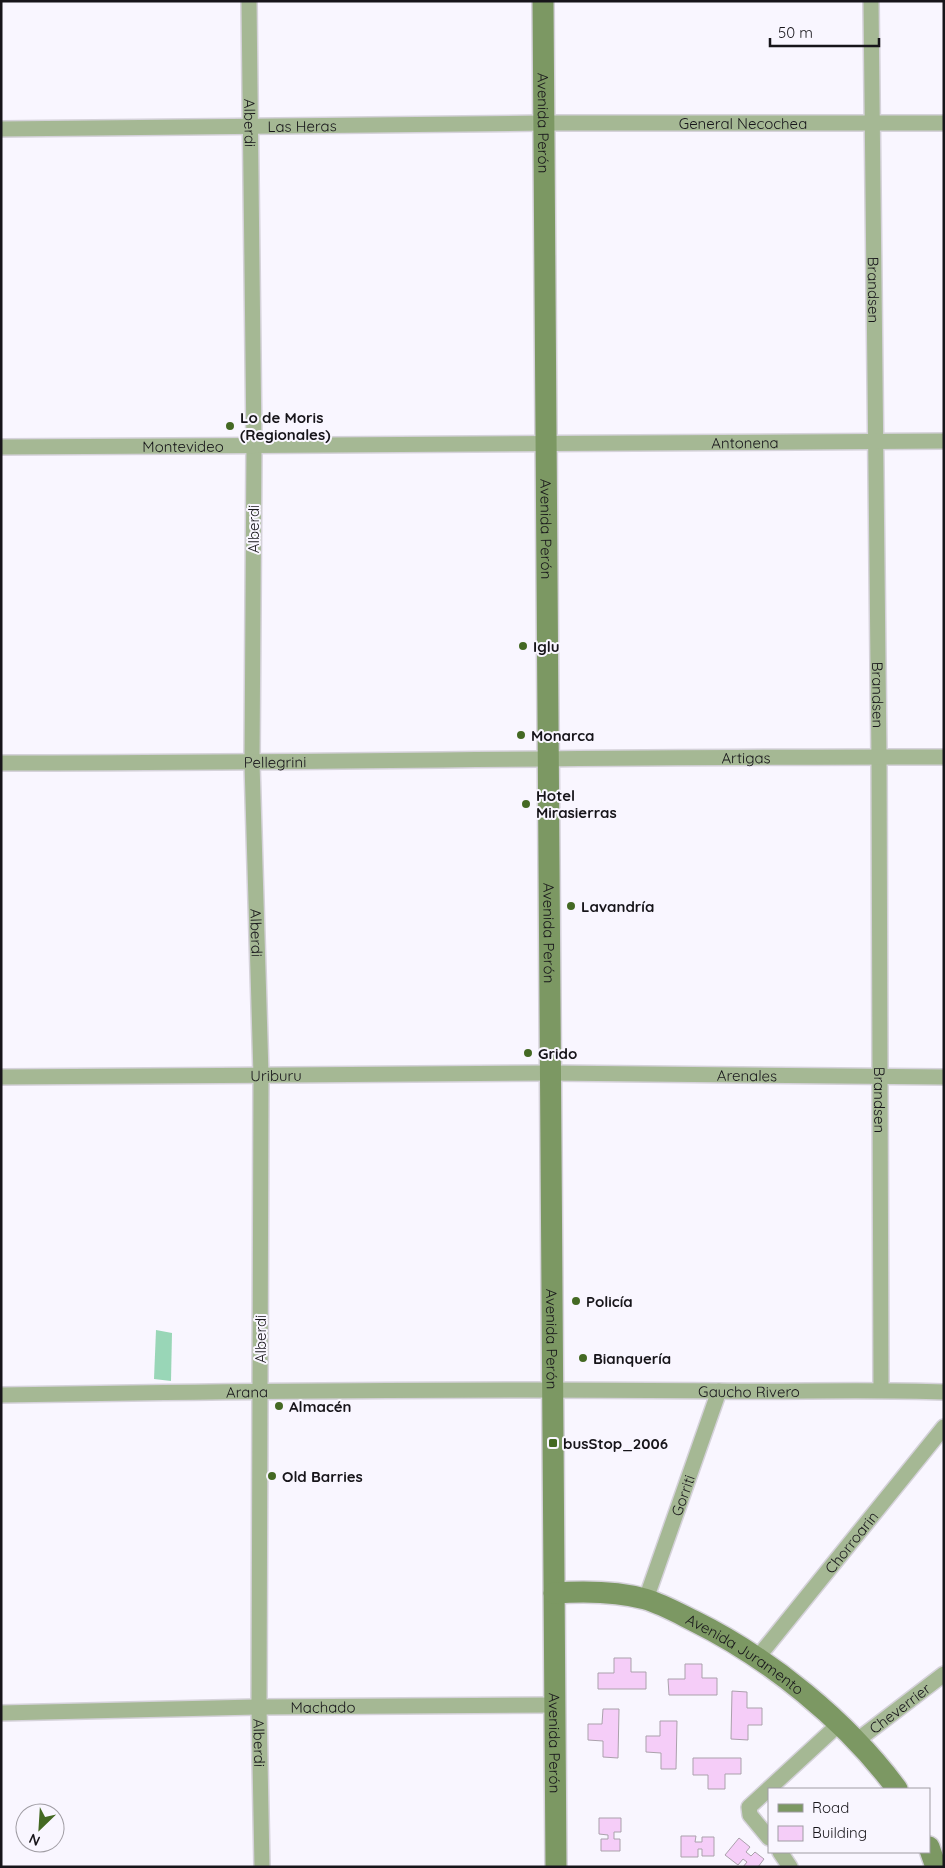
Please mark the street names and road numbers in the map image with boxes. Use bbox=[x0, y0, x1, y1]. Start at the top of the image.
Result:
street label: Avenida Perón bbox=[534, 73, 554, 173]
street label: Alberdi bbox=[241, 99, 260, 147]
street label: General Necochea bbox=[679, 114, 807, 133]
street label: Las Heras bbox=[267, 116, 337, 136]
street label: Brandsen bbox=[864, 257, 884, 323]
street label: Antonena bbox=[711, 433, 779, 452]
street label: Montevideo bbox=[142, 436, 224, 456]
street label: Avenida Perón bbox=[537, 479, 557, 579]
street label: Alberdi bbox=[244, 505, 263, 553]
street label: Brandsen bbox=[868, 662, 888, 728]
street label: Artigas bbox=[721, 748, 771, 767]
street label: Pellegrini bbox=[244, 752, 306, 771]
street label: Avenida Perón bbox=[540, 883, 559, 983]
street label: Alberdi bbox=[247, 908, 267, 957]
street label: Uriburu bbox=[250, 1065, 302, 1085]
street label: Arenales bbox=[717, 1065, 777, 1085]
street label: Brandsen bbox=[870, 1067, 890, 1133]
street label: Avenida Perón bbox=[542, 1289, 562, 1389]
street label: Alberdi bbox=[251, 1315, 270, 1363]
street label: Gaucho Rivero bbox=[698, 1381, 800, 1401]
street label: Arana bbox=[226, 1382, 268, 1401]
street label: Gorriti bbox=[666, 1472, 698, 1518]
street label: Chorroarin bbox=[820, 1507, 882, 1577]
street label: Avenida Juramento bbox=[683, 1609, 808, 1698]
street label: Cheverrier bbox=[865, 1678, 934, 1737]
street label: Avenida Perón bbox=[545, 1693, 565, 1793]
street label: Machado bbox=[290, 1697, 356, 1716]
street label: Alberdi bbox=[250, 1718, 270, 1767]

